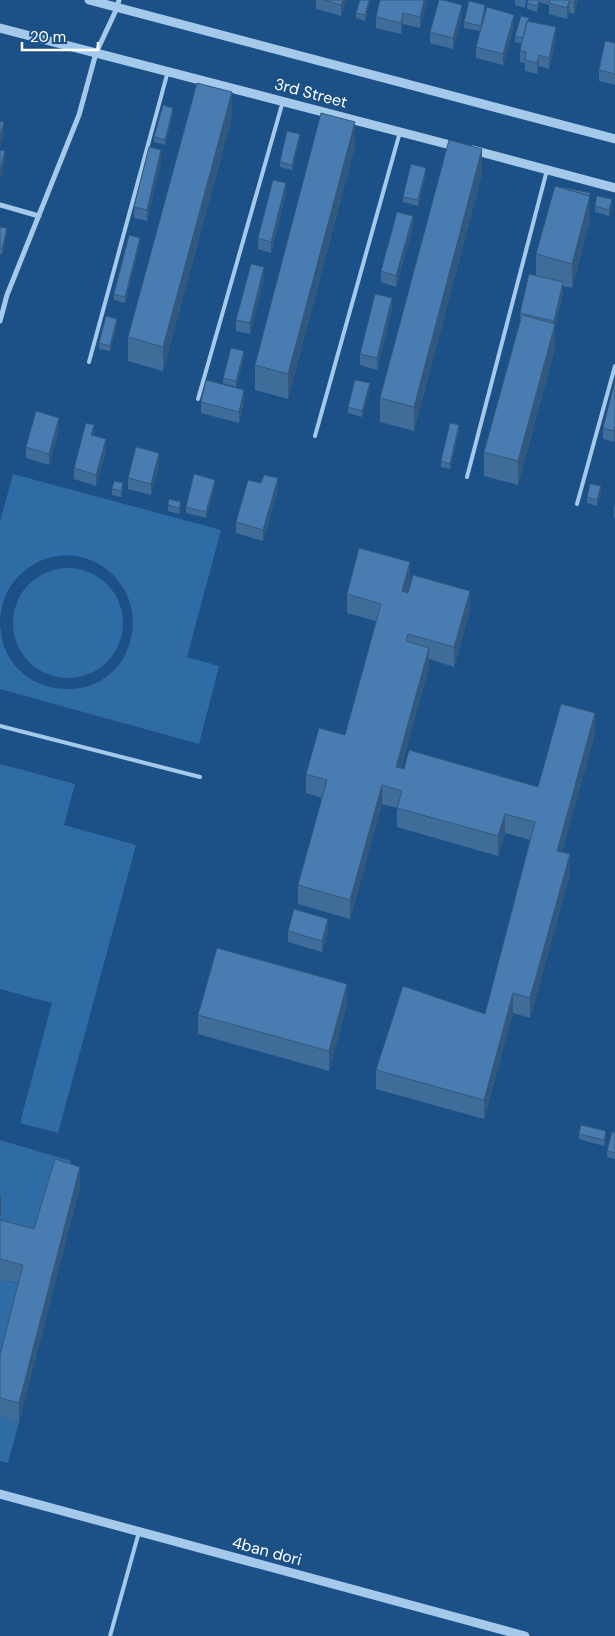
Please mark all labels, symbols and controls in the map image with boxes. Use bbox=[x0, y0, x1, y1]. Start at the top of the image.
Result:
scale bar bbox=[22, 20, 99, 52]
text: 20 m bbox=[30, 27, 66, 47]
street label: 3rd Street bbox=[272, 73, 350, 113]
street label: 4ban dori bbox=[230, 1532, 304, 1570]

